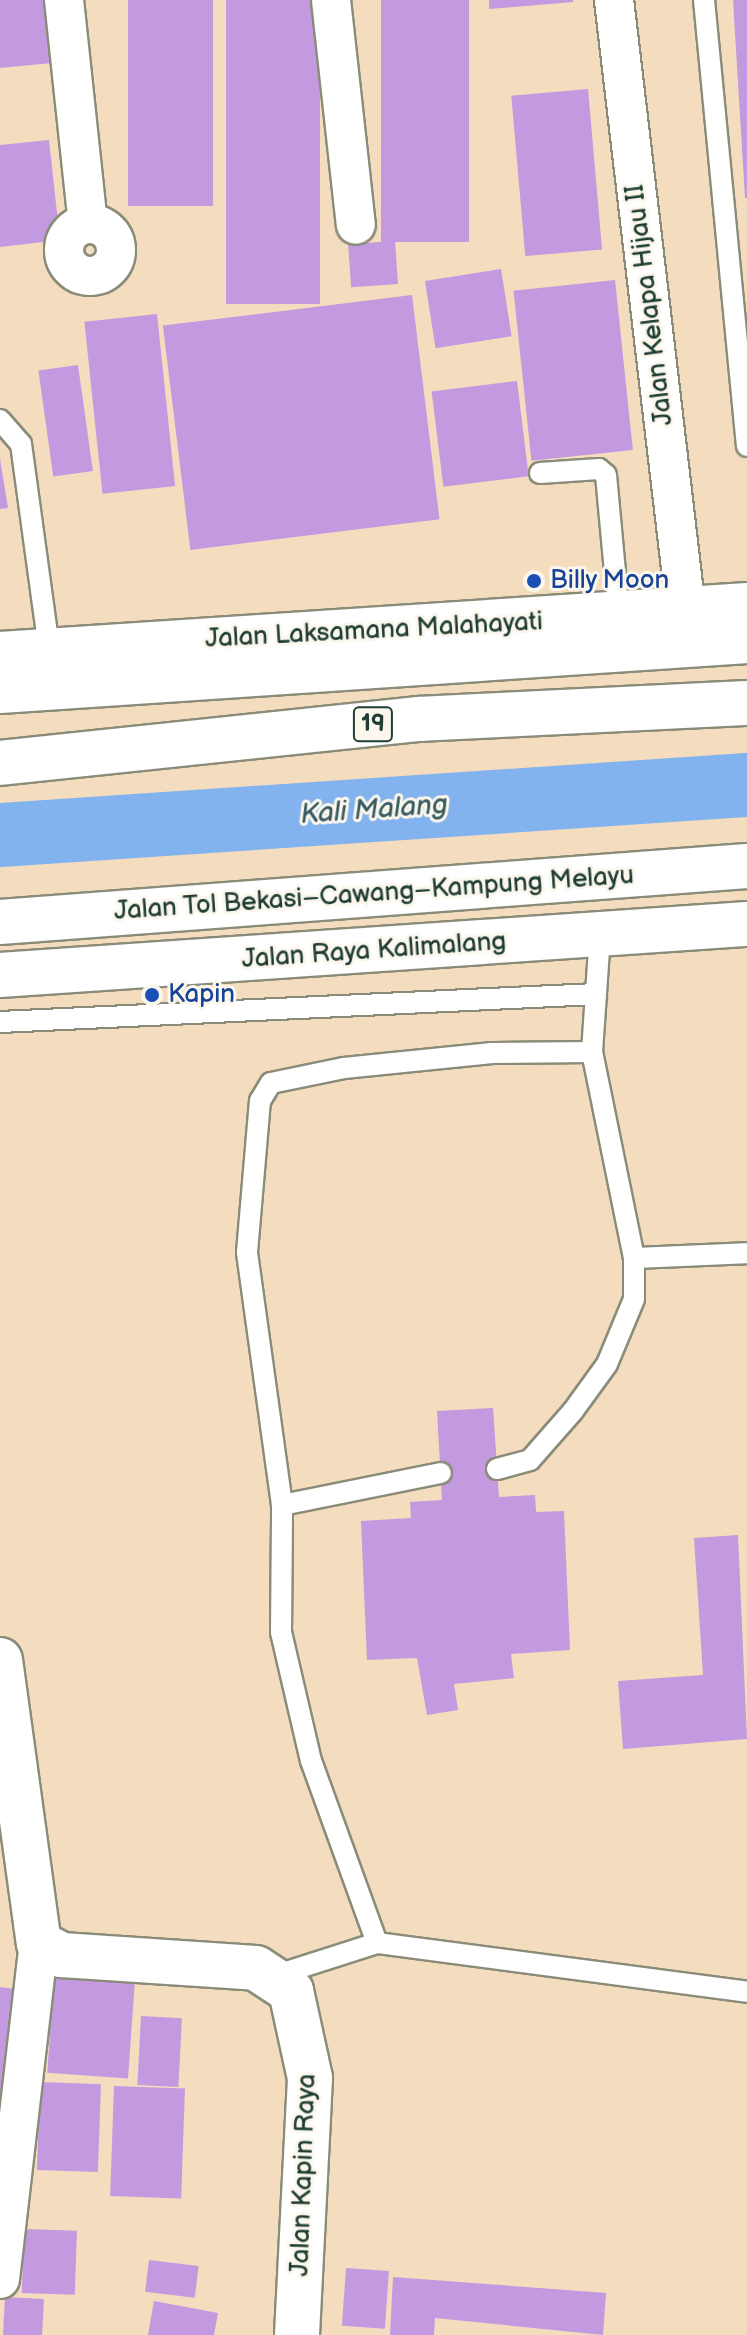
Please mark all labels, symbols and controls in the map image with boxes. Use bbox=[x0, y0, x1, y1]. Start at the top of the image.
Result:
street label: Jalan Kelapa Hijau II bbox=[620, 183, 680, 427]
place label: Billy Moon bbox=[550, 565, 671, 597]
marker: Billy Moon bbox=[525, 572, 543, 590]
street label: Jalan Laksamana Malahayati bbox=[204, 607, 544, 655]
road number: 19 bbox=[351, 704, 395, 744]
water label: Kali Malang bbox=[299, 788, 449, 832]
street label: Jalan Tol Bekasi–Cawang–Kampung Melayu bbox=[113, 860, 635, 928]
street label: Jalan Raya Kalimalang bbox=[241, 926, 507, 976]
place label: Kapin bbox=[168, 979, 235, 1011]
marker: Kapin bbox=[143, 986, 161, 1004]
street label: Jalan Kapin Raya bbox=[285, 2073, 323, 2277]

